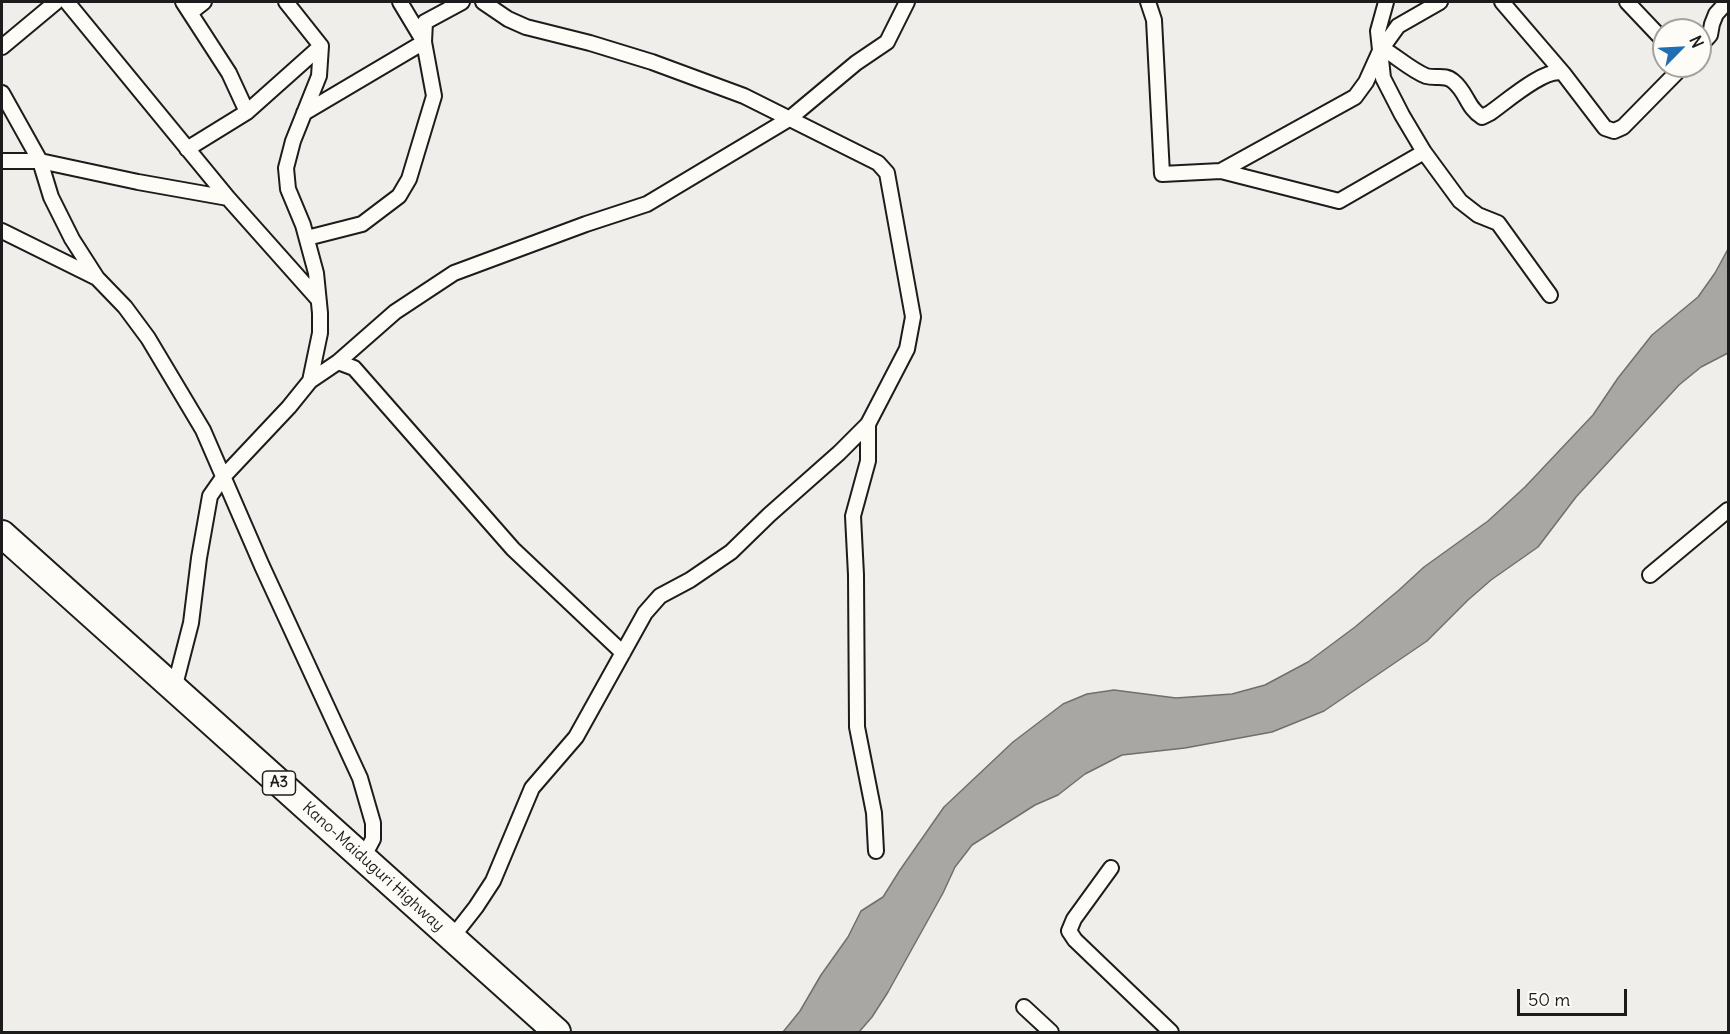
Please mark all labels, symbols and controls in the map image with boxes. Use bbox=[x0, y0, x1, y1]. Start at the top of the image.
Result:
north arrow bbox=[1652, 18, 1712, 78]
text: N bbox=[1685, 32, 1708, 51]
road number: A3 bbox=[262, 771, 296, 795]
street label: Kano-Maiduguri Highway bbox=[298, 798, 448, 936]
scale bar bbox=[1520, 977, 1630, 1015]
text: 50 m bbox=[1528, 988, 1570, 1011]

